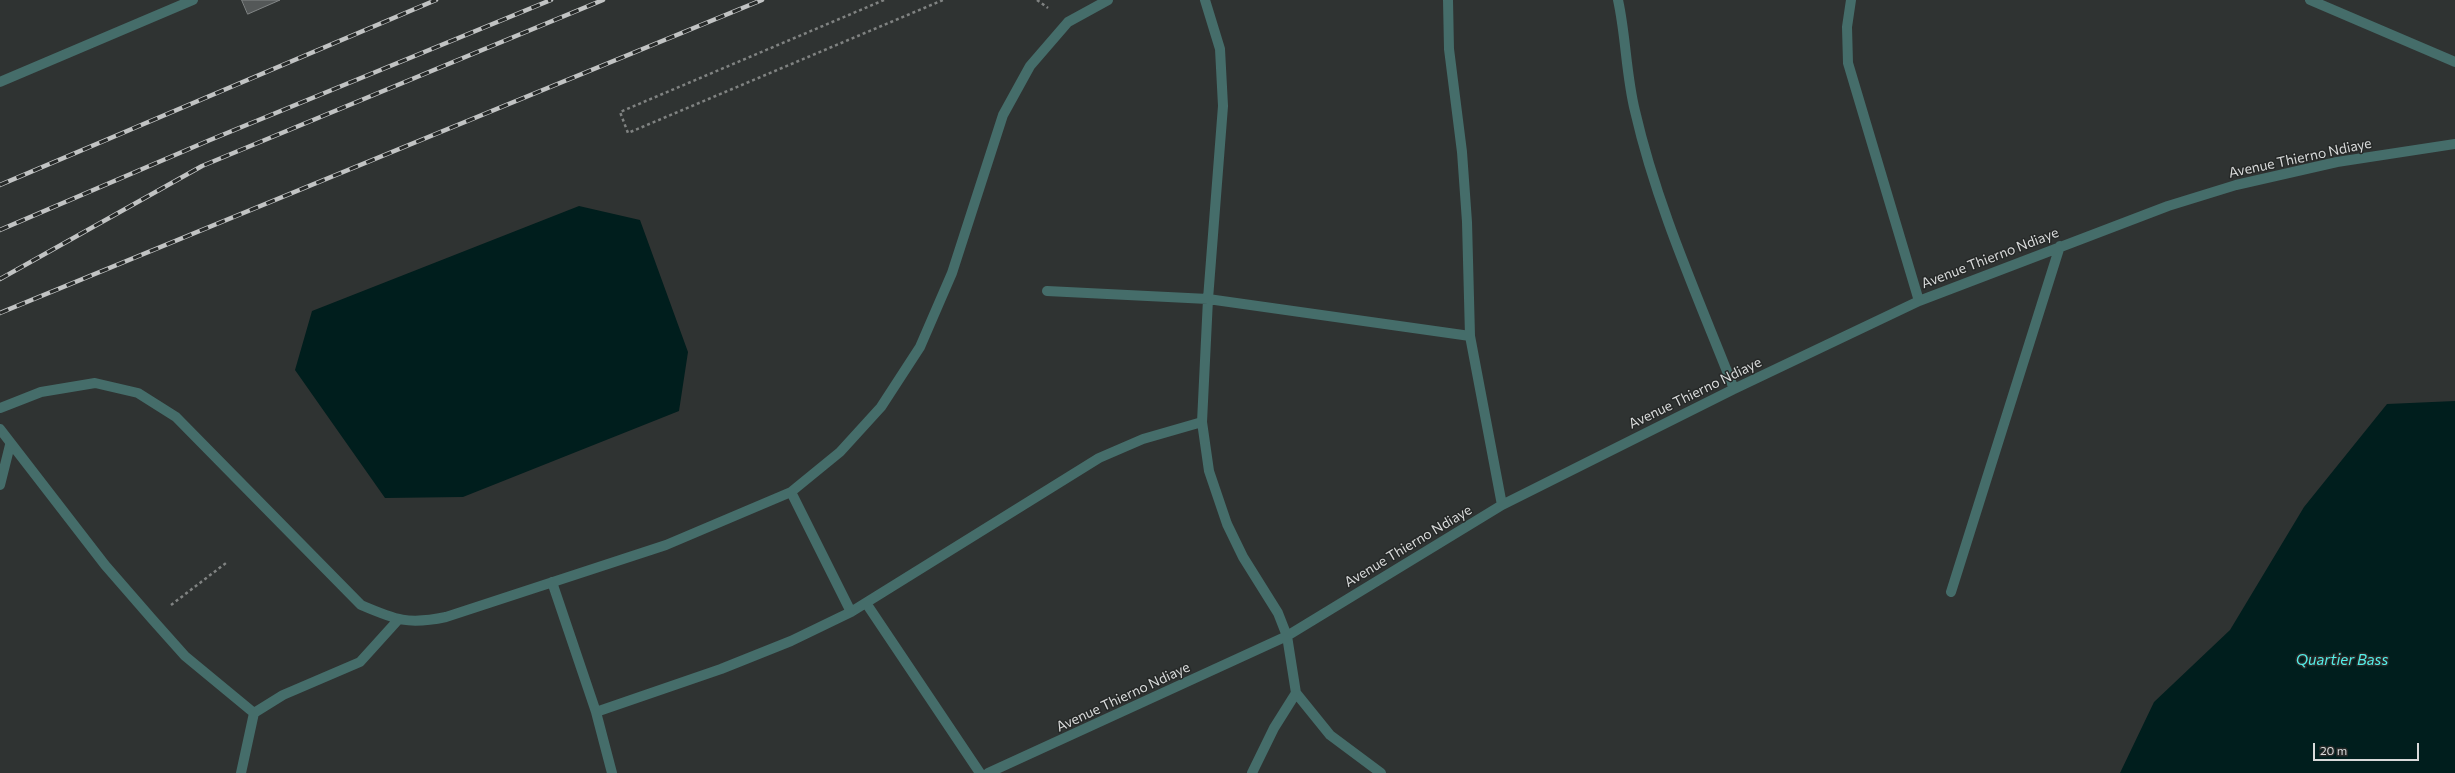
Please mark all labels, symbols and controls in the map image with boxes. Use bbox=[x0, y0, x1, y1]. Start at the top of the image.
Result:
street label: Avenue Thierno Ndiaye bbox=[2227, 135, 2373, 181]
street label: Avenue Thierno Ndiaye bbox=[1919, 224, 2061, 292]
street label: Avenue Thierno Ndiaye bbox=[1626, 353, 1764, 433]
street label: Avenue Thierno Ndiaye bbox=[1341, 501, 1475, 591]
water label: Quartier Bass bbox=[2296, 651, 2388, 669]
street label: Avenue Thierno Ndiaye bbox=[1053, 659, 1193, 735]
scale bar bbox=[2315, 735, 2421, 761]
text: 20 m bbox=[2320, 743, 2347, 757]

